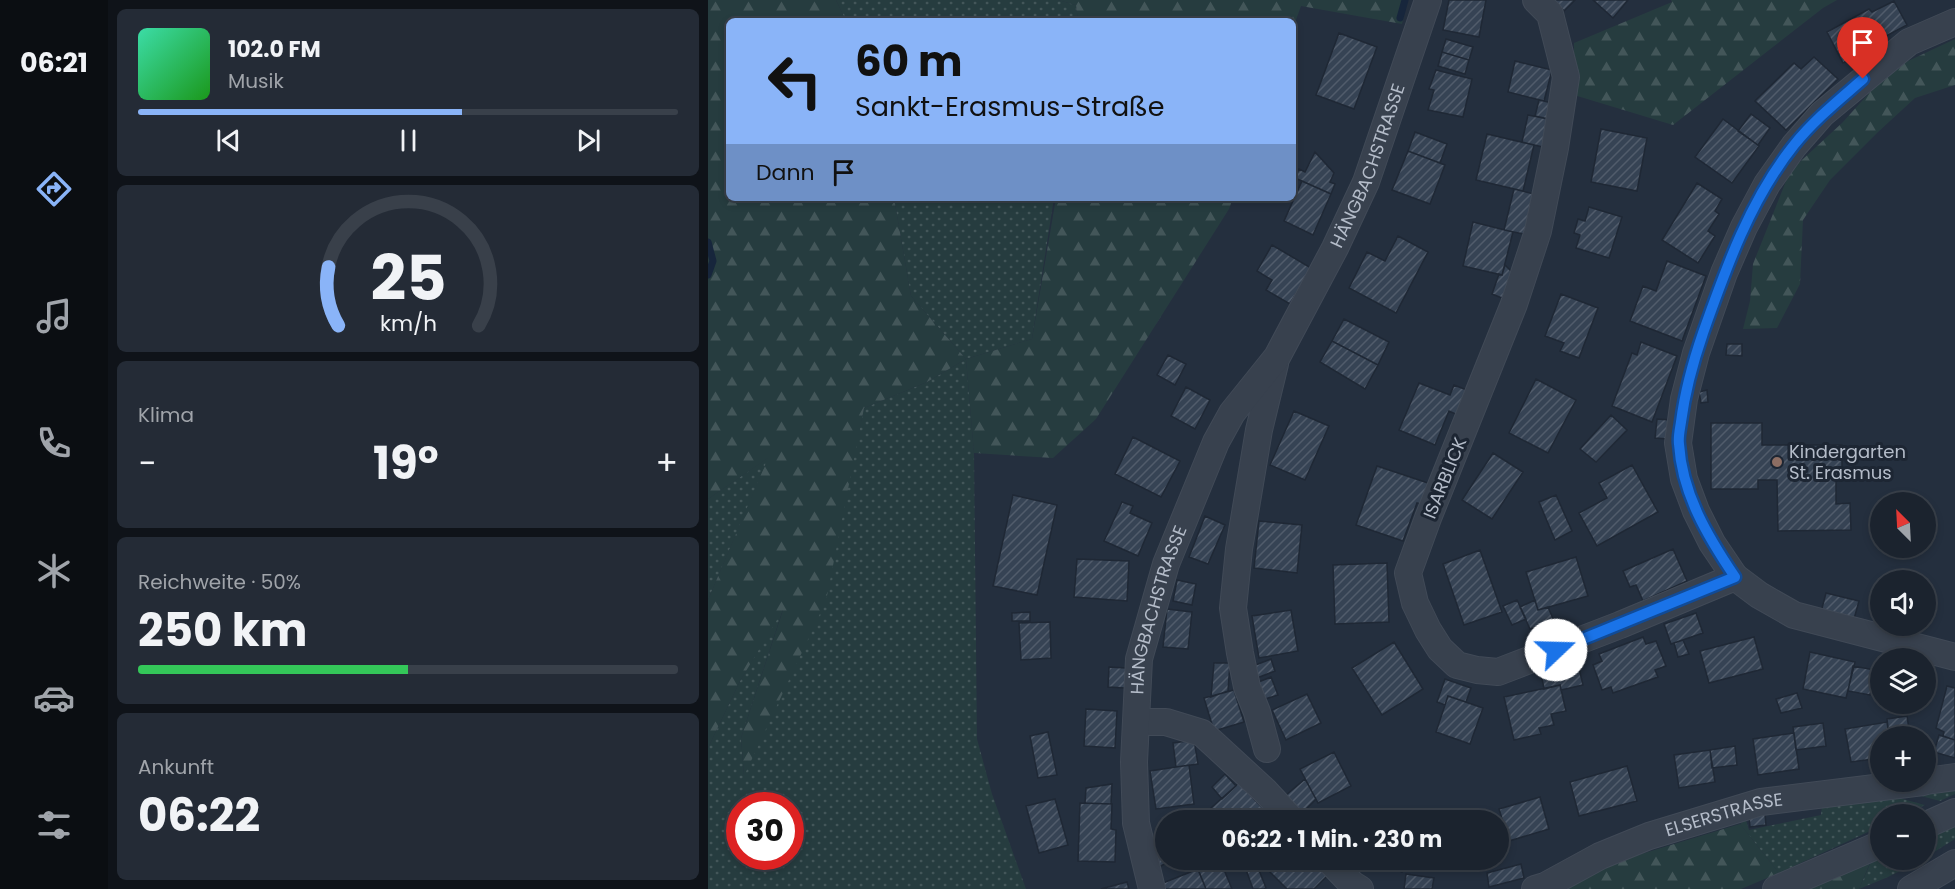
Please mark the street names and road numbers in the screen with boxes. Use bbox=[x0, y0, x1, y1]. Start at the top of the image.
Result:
street label: HÄNGBACHSTRASSE bbox=[1324, 80, 1411, 252]
street label: ISARBLICK bbox=[1417, 433, 1472, 522]
street label: HÄNGBACHSTRASSE bbox=[1124, 522, 1192, 695]
street label: ELSERSTRASSE bbox=[1662, 786, 1784, 842]

